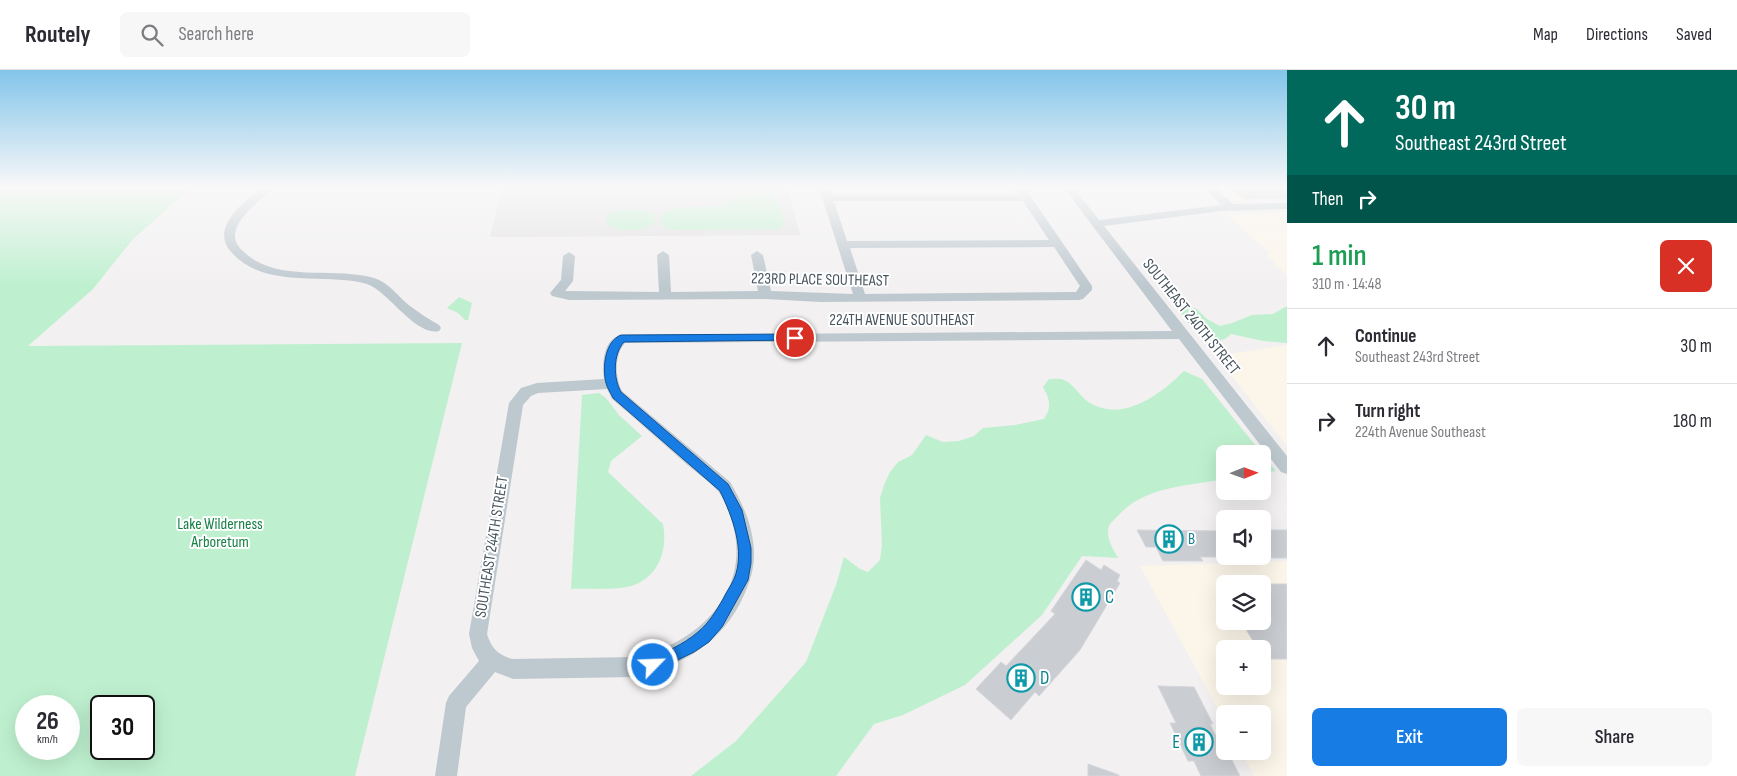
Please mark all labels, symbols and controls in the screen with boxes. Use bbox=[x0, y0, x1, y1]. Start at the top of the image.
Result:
search box bbox=[120, 12, 470, 57]
text: Routely bbox=[25, 20, 90, 49]
icon: search bbox=[138, 21, 166, 49]
text: Search here bbox=[178, 23, 254, 46]
text: Map bbox=[1533, 24, 1558, 45]
text: Directions bbox=[1586, 24, 1648, 45]
text: Saved bbox=[1676, 24, 1712, 45]
text: 30 m bbox=[1395, 87, 1456, 130]
icon: ahead bbox=[1312, 90, 1377, 155]
text: Southeast 243rd Street bbox=[1395, 130, 1567, 157]
icon: right bbox=[1353, 185, 1381, 213]
text: Then bbox=[1312, 188, 1343, 211]
text: 1 min bbox=[1312, 238, 1367, 274]
button: close bbox=[1660, 240, 1712, 292]
street label: SOUTHEAST 240TH STREET bbox=[1138, 255, 1244, 379]
street label: 223RD PLACE SOUTHEAST bbox=[751, 269, 890, 291]
text: 310 m · 14:48 bbox=[1312, 275, 1382, 294]
street label: 224TH AVENUE SOUTHEAST bbox=[829, 311, 975, 330]
pin bbox=[774, 317, 816, 359]
icon: arrive bbox=[781, 324, 809, 352]
text: Continue bbox=[1355, 325, 1416, 348]
icon: ahead bbox=[1312, 332, 1340, 360]
text: 30 m bbox=[1680, 335, 1712, 358]
text: Southeast 243rd Street bbox=[1355, 348, 1480, 367]
text: Turn right bbox=[1355, 400, 1420, 423]
icon: right bbox=[1312, 407, 1340, 435]
text: 180 m bbox=[1673, 410, 1712, 433]
text: 224th Avenue Southeast bbox=[1355, 423, 1486, 442]
north arrow bbox=[1216, 445, 1271, 500]
map controls bbox=[1216, 445, 1271, 760]
street label: SOUTHEAST 244TH STREET bbox=[471, 474, 513, 619]
button: sound bbox=[1216, 510, 1271, 565]
park label: Lake Wilderness Arboretum bbox=[177, 515, 263, 552]
building icon: B bbox=[1154, 524, 1184, 554]
place label: B bbox=[1188, 530, 1195, 549]
button: layers bbox=[1216, 575, 1271, 630]
building icon: C bbox=[1071, 582, 1101, 612]
place label: C bbox=[1105, 586, 1114, 609]
position arrow bbox=[626, 638, 678, 690]
button: + bbox=[1216, 640, 1271, 695]
building icon: D bbox=[1006, 663, 1036, 693]
place label: D bbox=[1040, 667, 1049, 690]
speed limit sign: 30 bbox=[90, 695, 155, 760]
button: − bbox=[1216, 705, 1271, 760]
text: 26 bbox=[36, 706, 59, 737]
button: Exit bbox=[1312, 708, 1507, 766]
button: Share bbox=[1517, 708, 1712, 766]
building icon: E bbox=[1184, 727, 1214, 757]
place label: E bbox=[1172, 731, 1180, 754]
text: km/h bbox=[37, 732, 58, 747]

